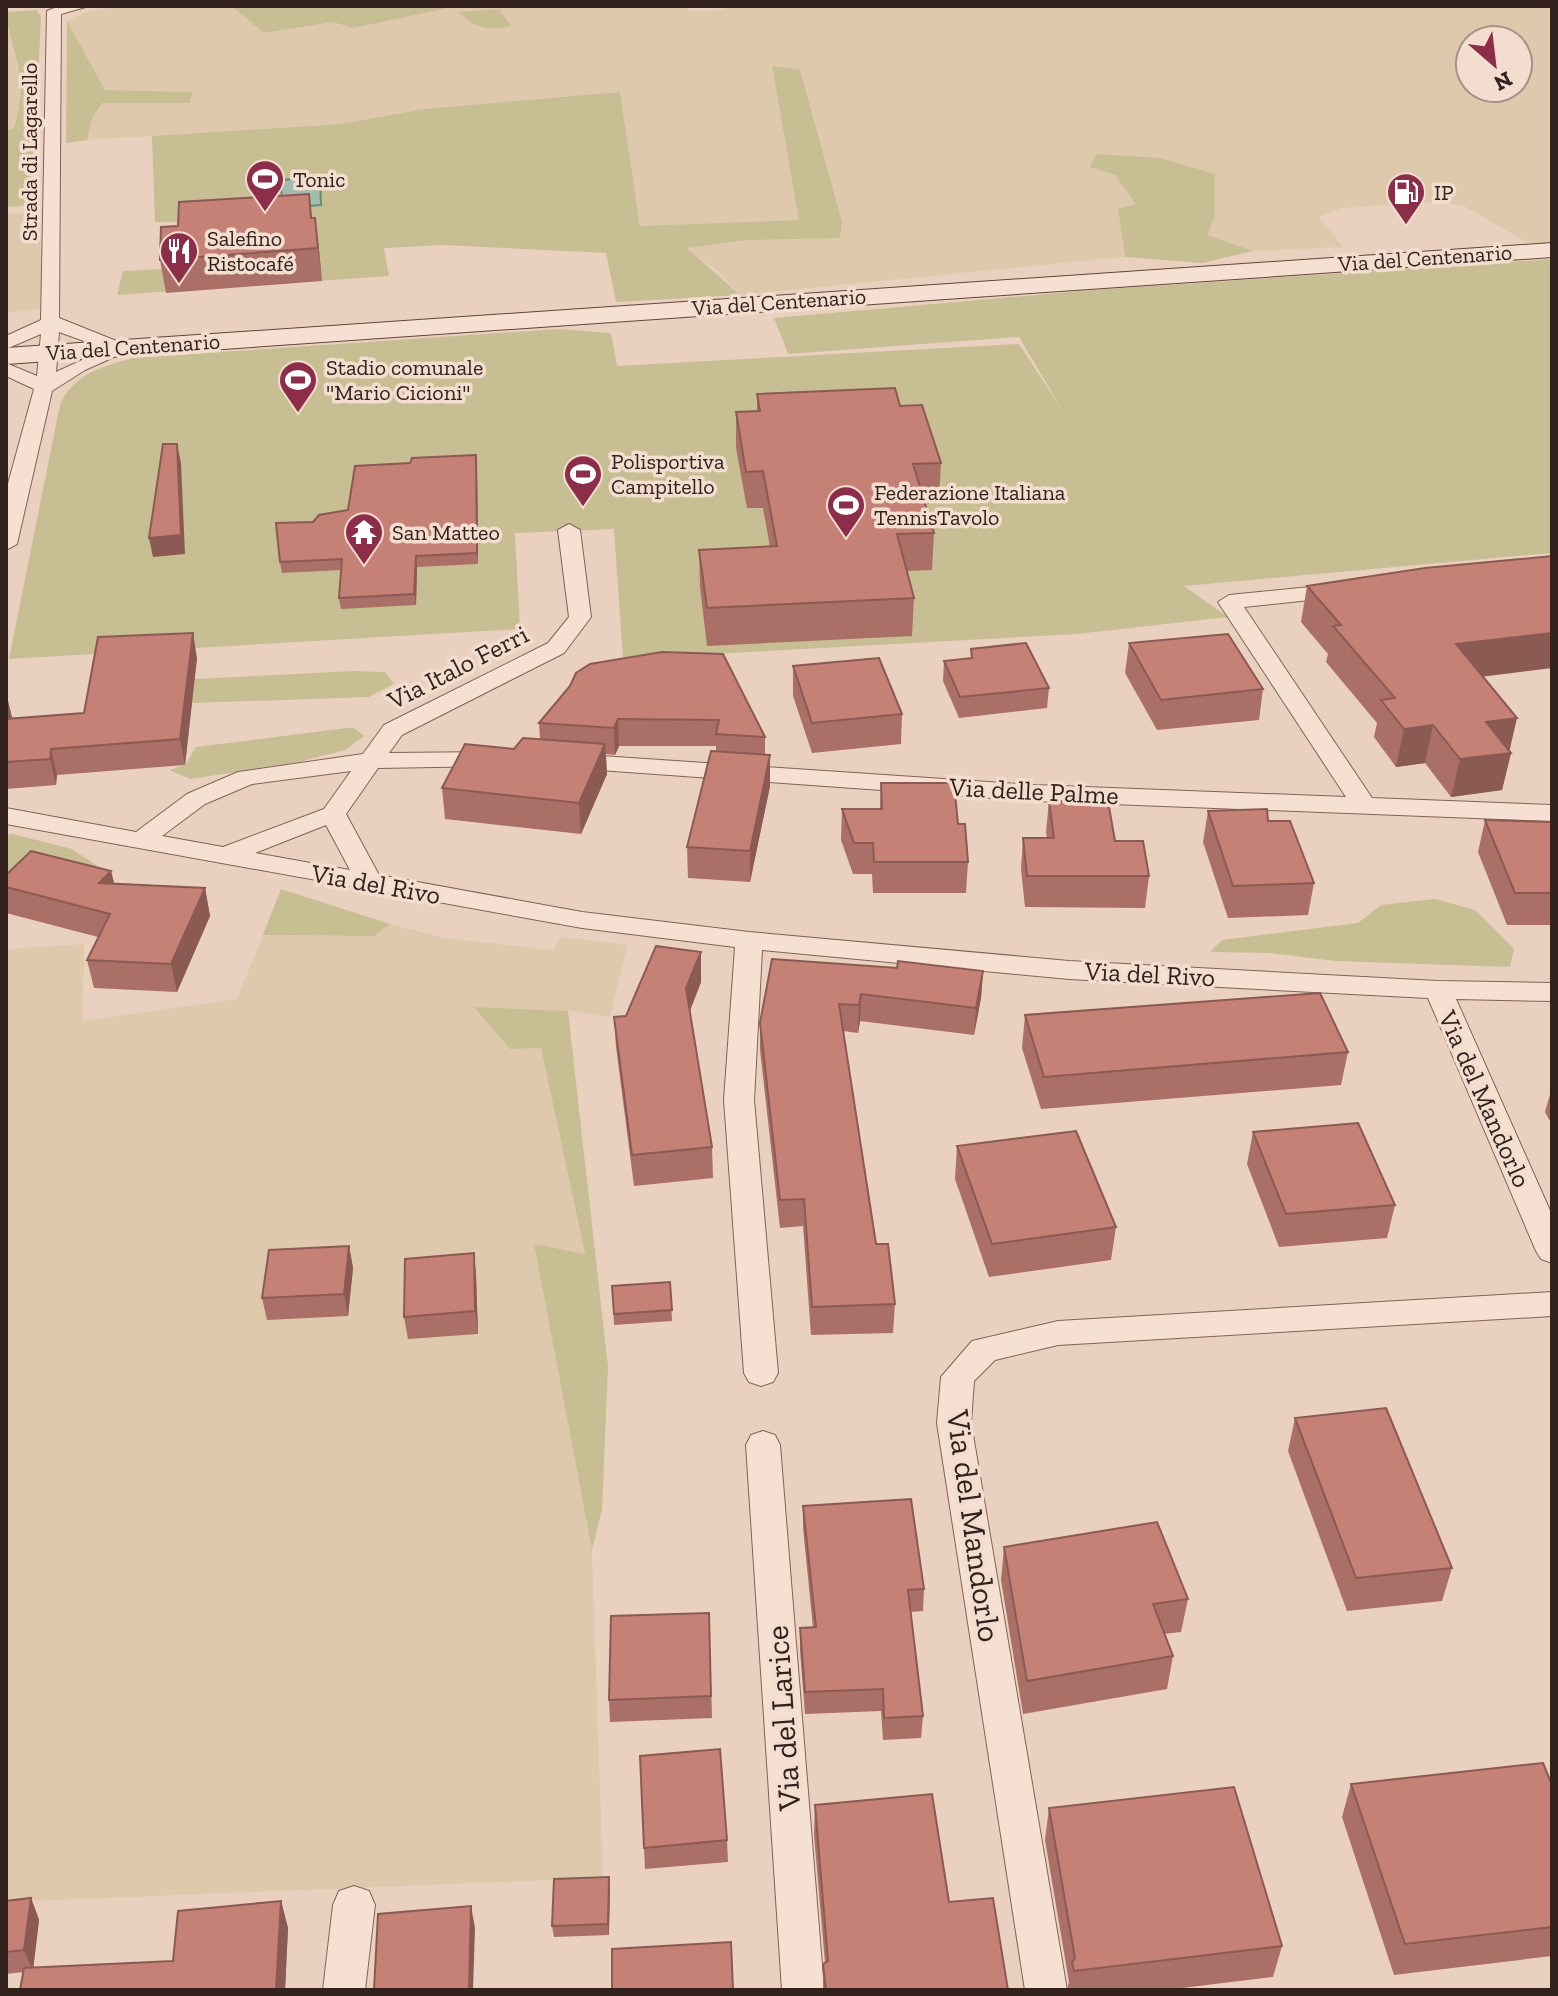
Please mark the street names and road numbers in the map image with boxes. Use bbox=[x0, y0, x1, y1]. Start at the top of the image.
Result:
street label: Strada di Lagarello bbox=[16, 63, 43, 241]
street label: Via del Centenario bbox=[1336, 238, 1513, 278]
street label: Via del Centenario bbox=[690, 282, 867, 322]
street label: Via del Centenario bbox=[44, 327, 221, 367]
street label: Via Italo Ferri bbox=[381, 618, 534, 717]
street label: Via delle Palme bbox=[948, 771, 1119, 811]
street label: Via del Rivo bbox=[308, 857, 443, 911]
street label: Via del Rivo bbox=[1083, 955, 1216, 993]
street label: Via del Mandorlo bbox=[1431, 1005, 1538, 1192]
street label: Via del Mandorlo bbox=[939, 1407, 1009, 1645]
street label: Via del Larice bbox=[758, 1624, 808, 1813]

